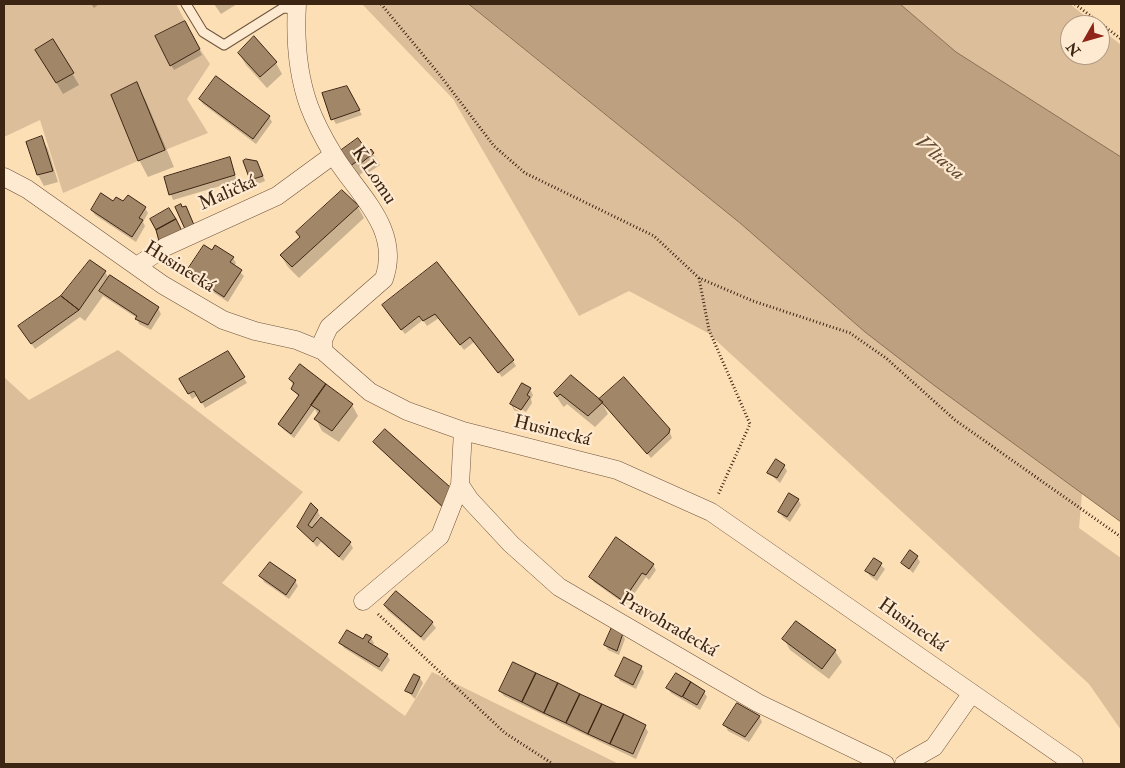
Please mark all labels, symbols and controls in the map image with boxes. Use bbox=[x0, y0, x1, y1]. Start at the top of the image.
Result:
north arrow bbox=[1060, 15, 1110, 65]
text: N bbox=[1063, 39, 1084, 59]
water label: Vltava bbox=[909, 131, 969, 187]
street label: K Lomu bbox=[345, 143, 401, 209]
street label: Maličká bbox=[196, 171, 260, 217]
street label: Husinecká bbox=[139, 237, 219, 299]
street label: Husinecká bbox=[511, 411, 593, 453]
street label: Pravohradecká bbox=[615, 589, 721, 663]
street label: Husinecká bbox=[873, 594, 951, 658]

